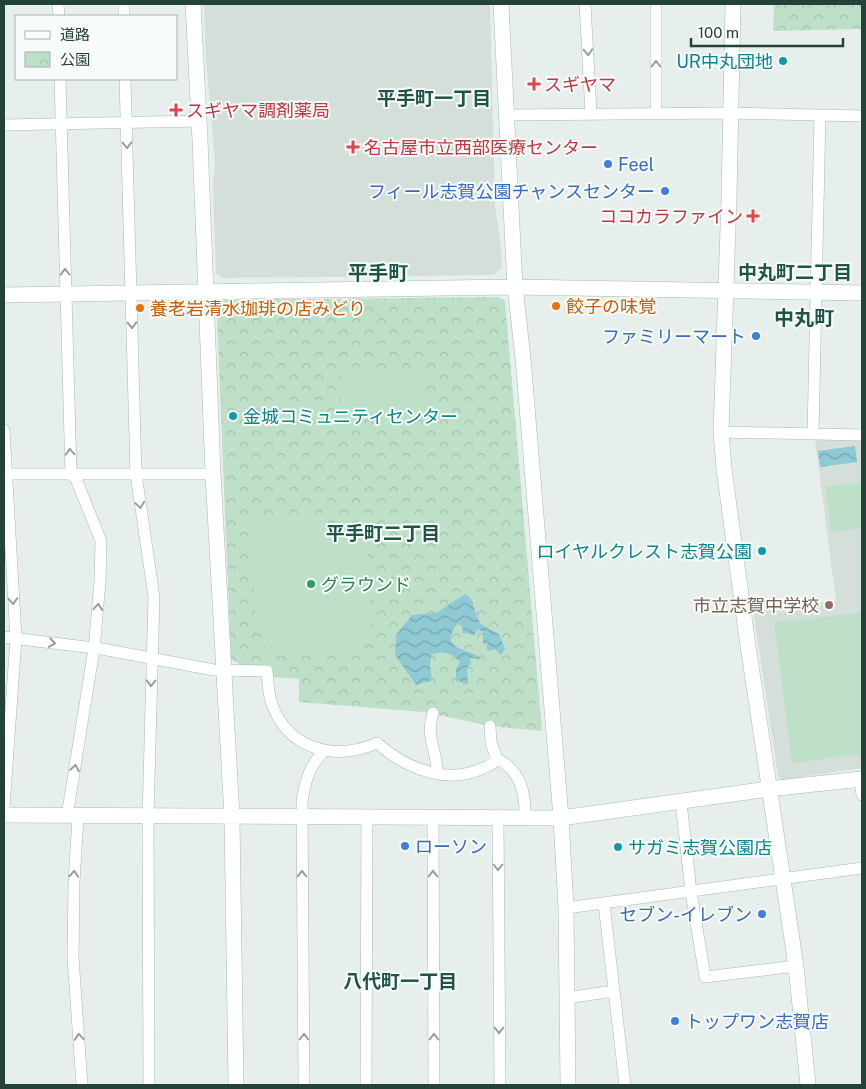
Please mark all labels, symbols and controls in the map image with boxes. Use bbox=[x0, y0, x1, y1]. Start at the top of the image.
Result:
legend bbox=[15, 15, 178, 80]
scale bar bbox=[691, 15, 844, 47]
text: 100 m bbox=[698, 24, 739, 41]
text: 道路 bbox=[60, 26, 90, 43]
one-way arrow bbox=[582, 49, 593, 57]
text: 公園 bbox=[60, 51, 90, 68]
place label: UR中丸団地 bbox=[676, 51, 773, 72]
marker: UR中丸団地 bbox=[777, 55, 789, 67]
one-way arrow bbox=[651, 60, 661, 68]
place label: スギヤマ bbox=[544, 74, 616, 95]
marker: スギヤマ bbox=[528, 78, 540, 90]
district label: 平手町一丁目 bbox=[377, 87, 491, 109]
place label: スギヤマ調剤薬局 bbox=[186, 100, 330, 121]
marker: スギヤマ調剤薬局 bbox=[170, 104, 182, 116]
place label: 名古屋市立西部医療センター bbox=[364, 137, 598, 158]
marker: 名古屋市立西部医療センター bbox=[346, 140, 360, 154]
one-way arrow bbox=[122, 142, 132, 149]
place label: Feel bbox=[618, 154, 654, 175]
marker: Feel bbox=[602, 158, 614, 170]
place label: フィール志賀公園チャンスセンター bbox=[368, 181, 655, 202]
marker: フィール志賀公園チャンスセンター bbox=[659, 185, 671, 197]
place label: ココカラファイン bbox=[599, 206, 743, 227]
marker: ココカラファイン bbox=[747, 210, 759, 222]
district label: 平手町 bbox=[348, 261, 408, 285]
district label: 中丸町二丁目 bbox=[738, 261, 852, 283]
one-way arrow bbox=[60, 267, 70, 275]
place label: 餃子の味覚 bbox=[566, 296, 656, 317]
place label: 養老岩清水珈琲の店みどり bbox=[150, 298, 366, 319]
marker: 餃子の味覚 bbox=[550, 300, 562, 312]
marker: 養老岩清水珈琲の店みどり bbox=[134, 302, 146, 314]
district label: 中丸町 bbox=[774, 306, 834, 330]
one-way arrow bbox=[127, 322, 137, 329]
place label: ファミリーマート bbox=[602, 326, 746, 347]
marker: ファミリーマート bbox=[750, 330, 762, 342]
place label: 金城コミュニティセンター bbox=[243, 406, 458, 427]
marker: 金城コミュニティセンター bbox=[227, 410, 239, 422]
one-way arrow bbox=[65, 447, 76, 455]
one-way arrow bbox=[134, 501, 145, 509]
district label: 平手町二丁目 bbox=[326, 522, 440, 544]
place label: ロイヤルクレスト志賀公園 bbox=[537, 541, 752, 562]
marker: ロイヤルクレスト志賀公園 bbox=[756, 545, 768, 557]
place label: グラウンド bbox=[321, 574, 411, 595]
marker: グラウンド bbox=[305, 578, 317, 590]
place label: 市立志賀中学校 bbox=[693, 595, 819, 616]
one-way arrow bbox=[8, 598, 19, 606]
marker: 市立志賀中学校 bbox=[823, 599, 835, 611]
one-way arrow bbox=[92, 603, 103, 611]
one-way arrow bbox=[48, 637, 56, 648]
one-way arrow bbox=[146, 680, 156, 688]
one-way arrow bbox=[69, 764, 80, 772]
place label: ローソン bbox=[415, 836, 487, 857]
place label: サガミ志賀公園店 bbox=[628, 837, 772, 858]
marker: ローソン bbox=[399, 840, 411, 852]
marker: サガミ志賀公園店 bbox=[612, 841, 624, 853]
one-way arrow bbox=[493, 864, 503, 871]
one-way arrow bbox=[69, 870, 80, 878]
one-way arrow bbox=[297, 870, 308, 878]
one-way arrow bbox=[428, 870, 438, 878]
place label: セブン-イレブン bbox=[619, 904, 752, 925]
marker: セブン-イレブン bbox=[756, 908, 768, 920]
district label: 八代町一丁目 bbox=[343, 970, 457, 992]
place label: トップワン志賀店 bbox=[685, 1011, 829, 1032]
marker: トップワン志賀店 bbox=[669, 1015, 681, 1027]
one-way arrow bbox=[494, 1026, 504, 1034]
one-way arrow bbox=[73, 1032, 84, 1040]
one-way arrow bbox=[299, 1032, 309, 1040]
one-way arrow bbox=[429, 1032, 439, 1040]

